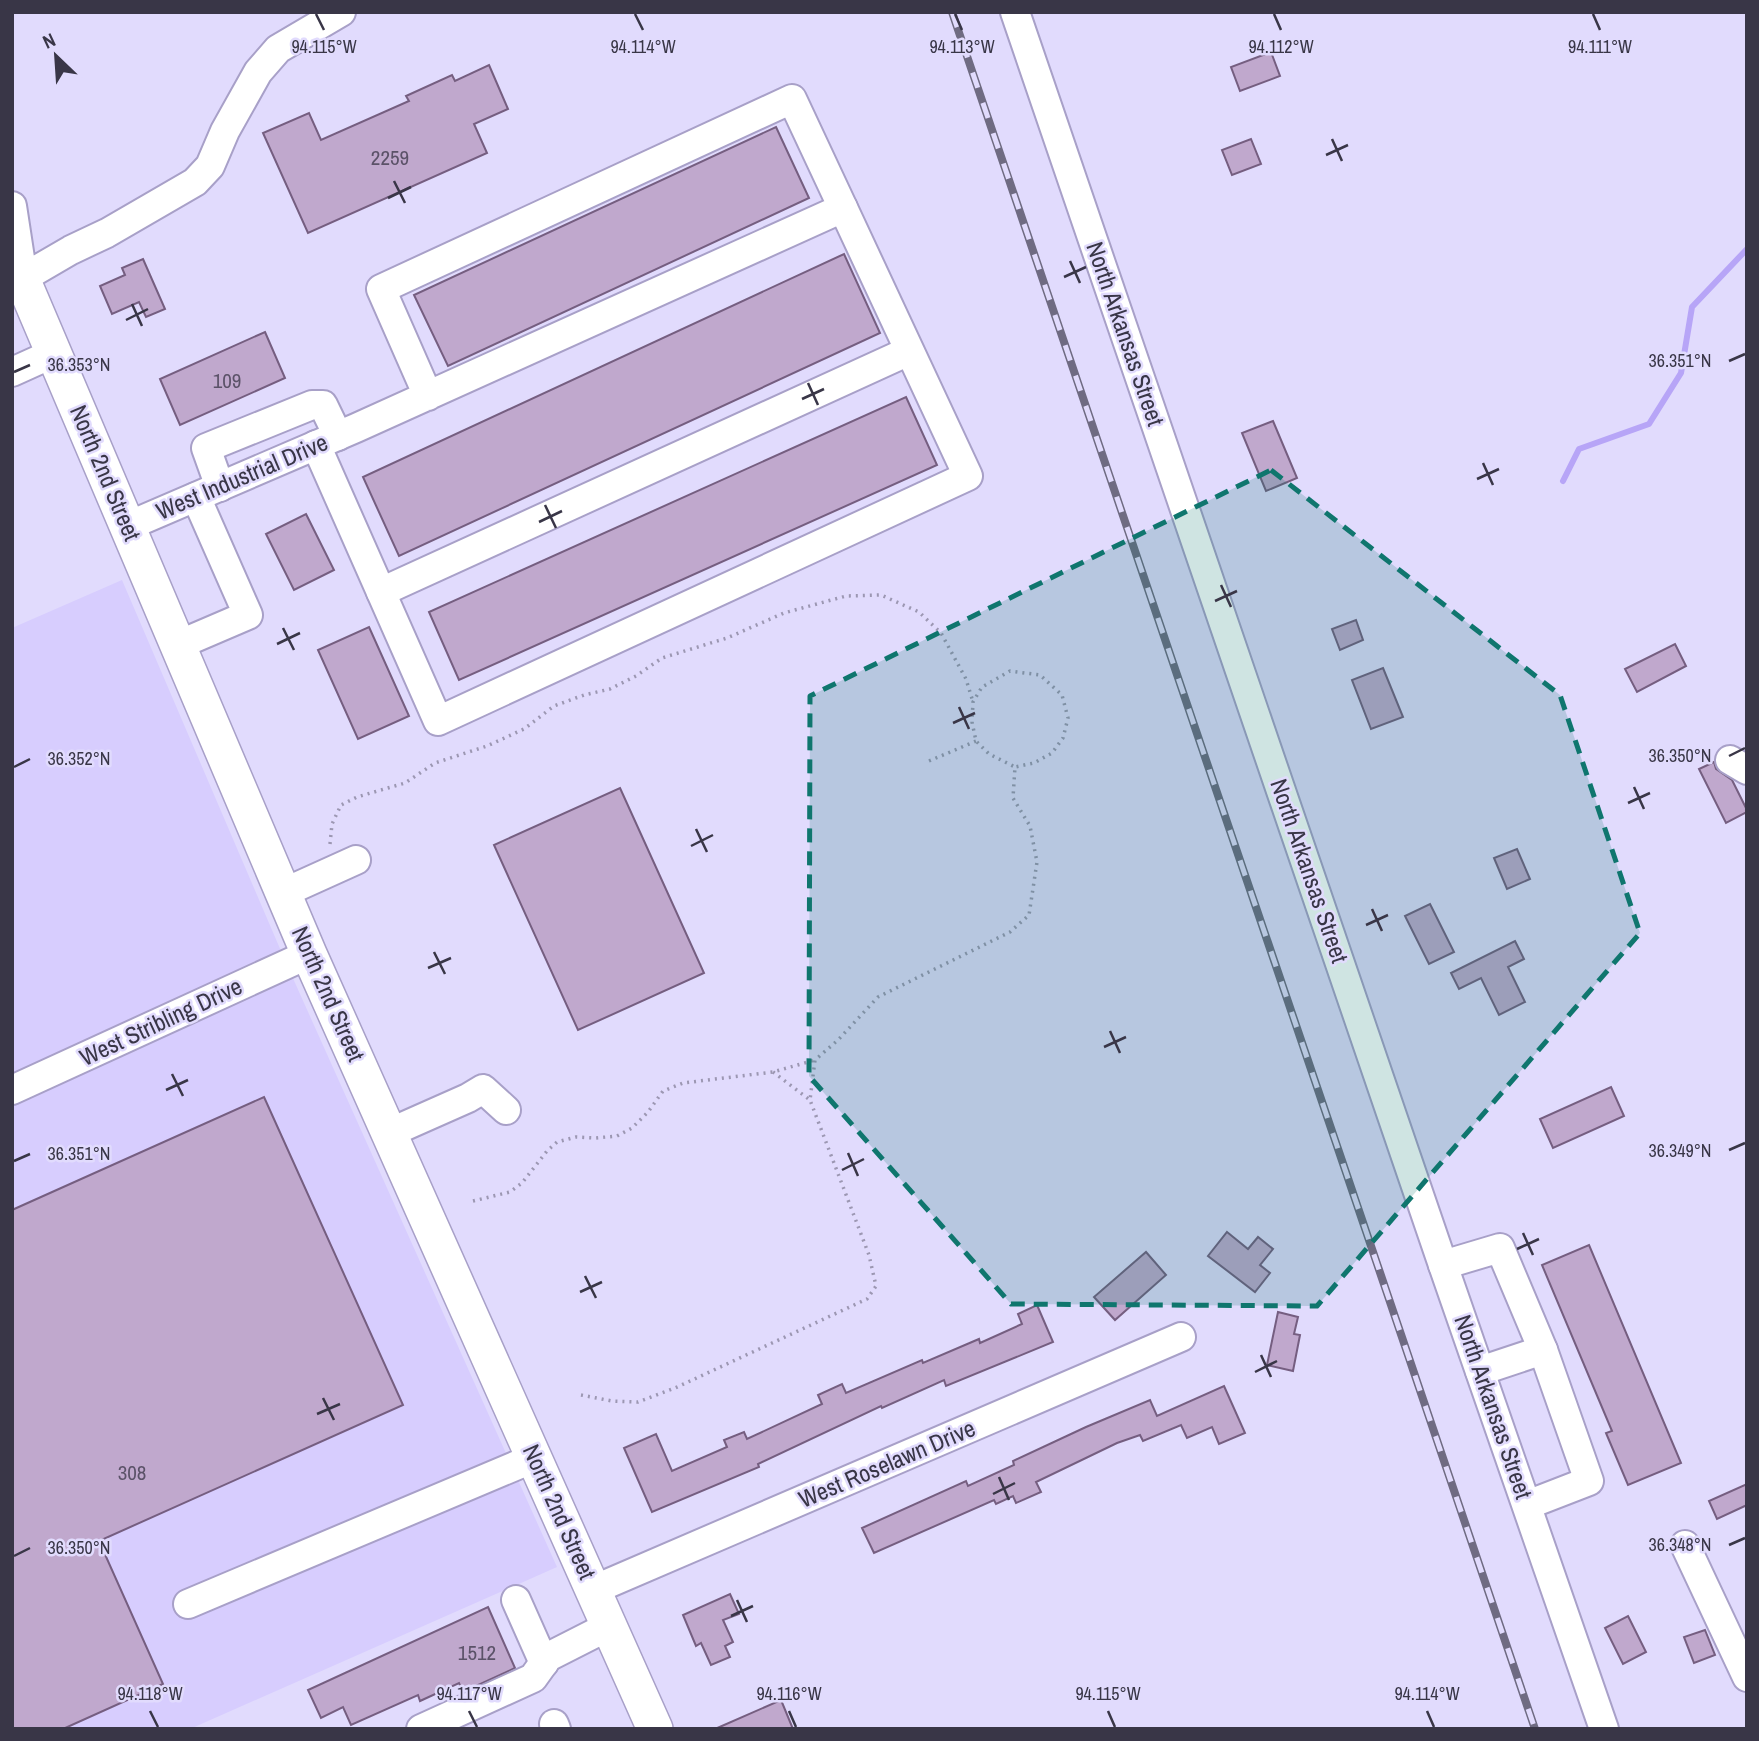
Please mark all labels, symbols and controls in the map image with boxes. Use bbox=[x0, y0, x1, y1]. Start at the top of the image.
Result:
north arrow bbox=[21, 21, 91, 91]
text: N bbox=[38, 26, 59, 55]
text: 94.115°W bbox=[291, 34, 357, 59]
text: 94.114°W bbox=[610, 34, 676, 59]
text: 94.113°W bbox=[929, 34, 995, 59]
text: 94.112°W bbox=[1248, 34, 1314, 59]
text: 94.111°W bbox=[1568, 34, 1632, 59]
house number: 2259 bbox=[371, 143, 409, 172]
street label: North Arkansas Street bbox=[1079, 237, 1173, 430]
text: 36.351°N bbox=[1649, 348, 1712, 373]
text: 36.353°N bbox=[48, 352, 111, 377]
house number: 109 bbox=[213, 366, 241, 395]
street label: North 2nd Street bbox=[63, 400, 149, 546]
street label: West Industrial Drive bbox=[151, 426, 332, 527]
text: 36.350°N bbox=[1649, 743, 1712, 768]
text: 36.352°N bbox=[48, 746, 111, 771]
street label: North Arkansas Street bbox=[1263, 774, 1357, 967]
street label: North 2nd Street bbox=[285, 921, 373, 1067]
street label: West Stribling Drive bbox=[74, 969, 247, 1073]
text: 36.349°N bbox=[1649, 1138, 1712, 1163]
text: 36.351°N bbox=[48, 1141, 111, 1166]
street label: North Arkansas Street bbox=[1447, 1310, 1541, 1503]
street label: West Roselawn Drive bbox=[793, 1411, 980, 1515]
street label: North 2nd Street bbox=[516, 1439, 604, 1585]
house number: 308 bbox=[118, 1458, 146, 1487]
text: 36.348°N bbox=[1649, 1532, 1712, 1557]
text: 36.350°N bbox=[48, 1535, 111, 1560]
house number: 1512 bbox=[458, 1638, 496, 1667]
text: 94.118°W bbox=[117, 1681, 183, 1706]
text: 94.117°W bbox=[436, 1681, 502, 1706]
text: 94.116°W bbox=[756, 1681, 822, 1706]
text: 94.115°W bbox=[1075, 1681, 1141, 1706]
text: 94.114°W bbox=[1394, 1681, 1460, 1706]

